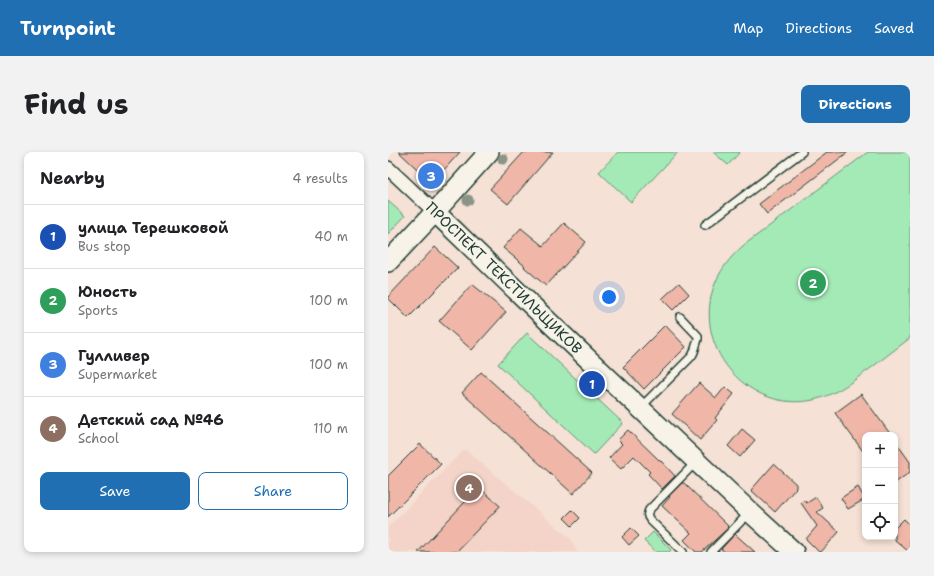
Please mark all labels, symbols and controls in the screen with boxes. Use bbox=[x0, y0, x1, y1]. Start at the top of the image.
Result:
text: Turnpoint bbox=[20, 16, 116, 41]
text: Map bbox=[734, 19, 764, 37]
text: Directions bbox=[786, 19, 852, 37]
text: Saved bbox=[874, 19, 914, 37]
text: Find us bbox=[24, 85, 129, 123]
button: Directions bbox=[801, 85, 910, 123]
pin: 3 bbox=[418, 161, 444, 191]
text: Nearby bbox=[40, 167, 105, 189]
text: 4 results bbox=[292, 170, 348, 187]
street label: ПРОСПЕКТ ТЕКСТИЛЬЩИКОВ bbox=[421, 198, 587, 358]
text: улица Терешковой bbox=[78, 218, 228, 238]
text: 1 bbox=[50, 228, 56, 245]
text: 40 m bbox=[314, 228, 348, 245]
text: Bus stop bbox=[78, 238, 130, 255]
pin: 2 bbox=[800, 268, 826, 298]
text: Юность bbox=[78, 282, 137, 302]
your location bbox=[599, 287, 619, 307]
text: 2 bbox=[48, 292, 58, 309]
text: 100 m bbox=[309, 292, 348, 309]
text: Sports bbox=[78, 302, 118, 319]
text: Гулливер bbox=[78, 346, 150, 366]
text: 3 bbox=[48, 356, 58, 373]
text: 100 m bbox=[309, 356, 348, 373]
text: Supermarket bbox=[78, 366, 157, 383]
pin: 1 bbox=[579, 369, 605, 399]
text: Детский сад №46 bbox=[78, 410, 224, 430]
text: 4 bbox=[48, 420, 58, 437]
text: 110 m bbox=[313, 420, 348, 437]
text: School bbox=[78, 430, 119, 447]
map controls bbox=[862, 432, 898, 540]
button: + bbox=[862, 432, 898, 468]
button: − bbox=[862, 468, 898, 504]
button: Save bbox=[40, 472, 190, 510]
button: Share bbox=[198, 472, 348, 510]
pin: 4 bbox=[456, 473, 482, 503]
button: locate bbox=[862, 504, 898, 540]

